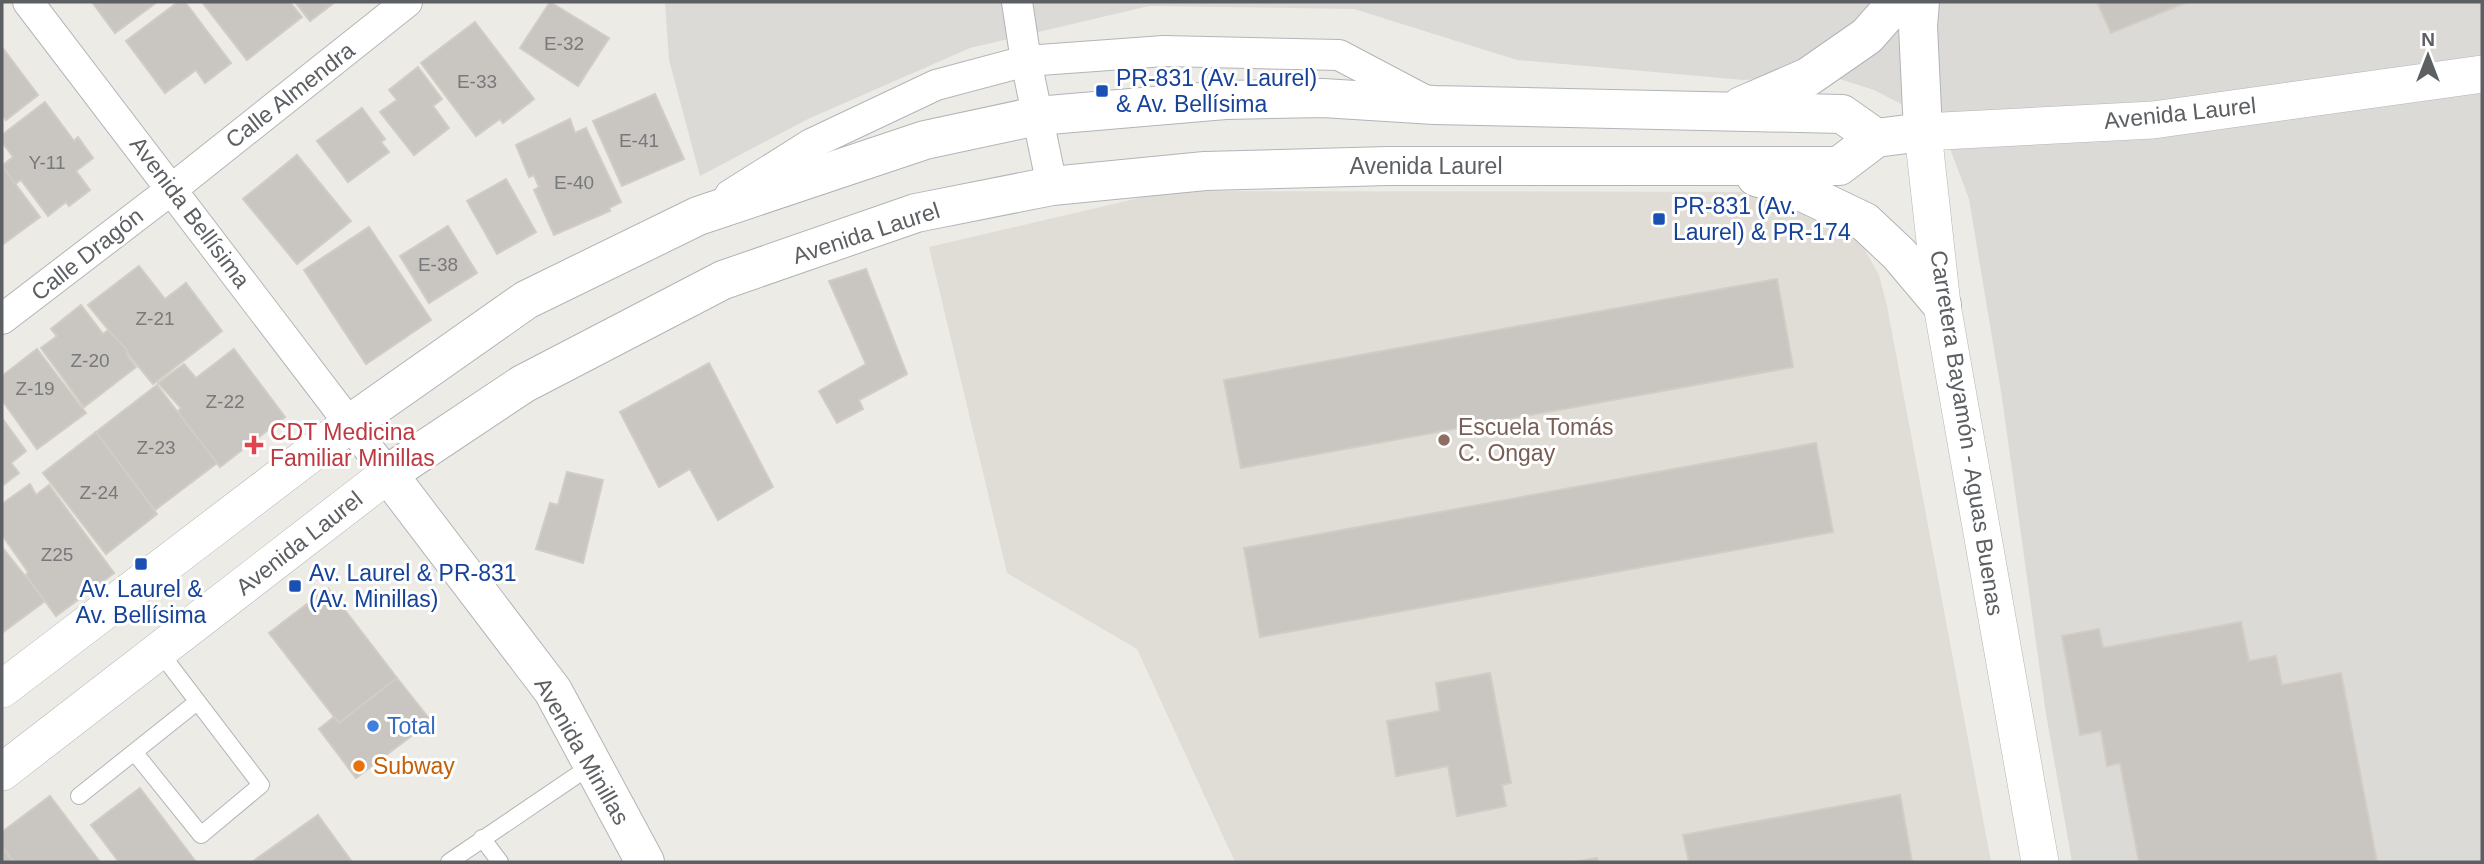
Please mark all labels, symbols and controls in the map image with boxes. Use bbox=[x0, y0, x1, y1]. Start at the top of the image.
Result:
north arrow bbox=[2393, 21, 2463, 91]
text: N bbox=[2421, 29, 2435, 50]
house number: E-32 bbox=[544, 33, 584, 54]
street label: Calle Almendra bbox=[221, 37, 360, 153]
place label: PR-831 (Av. Laurel) & Av. Bellísima bbox=[1116, 65, 1317, 117]
house number: E-33 bbox=[457, 71, 497, 92]
marker: PR-831 (Av. Laurel) & Av. Bellísima bbox=[1094, 83, 1110, 99]
street label: Avenida Laurel bbox=[2103, 92, 2257, 134]
house number: E-41 bbox=[619, 130, 659, 151]
street label: Avenida Bellísima bbox=[125, 131, 255, 293]
house number: Y-11 bbox=[29, 152, 65, 173]
street label: Avenida Laurel bbox=[1349, 153, 1503, 179]
house number: E-40 bbox=[554, 172, 594, 193]
place label: PR-831 (Av. Laurel) & PR-174 bbox=[1673, 193, 1851, 245]
street label: Avenida Laurel bbox=[789, 197, 943, 269]
street label: Calle Dragón bbox=[26, 202, 148, 306]
marker: PR-831 (Av. Laurel) & PR-174 bbox=[1651, 211, 1667, 227]
street label: Carretera Bayamón - Aguas Buenas bbox=[1925, 248, 2009, 618]
house number: E-38 bbox=[418, 254, 458, 275]
house number: Z-21 bbox=[135, 308, 175, 329]
house number: Z-20 bbox=[70, 350, 110, 371]
house number: Z-19 bbox=[15, 378, 55, 399]
house number: Z-22 bbox=[205, 391, 245, 412]
place label: Escuela Tomás C. Ongay bbox=[1458, 414, 1614, 466]
place label: CDT Medicina Familiar Minillas bbox=[270, 419, 435, 471]
marker: Escuela Tomás C. Ongay bbox=[1436, 432, 1452, 448]
marker: CDT Medicina Familiar Minillas bbox=[244, 435, 264, 455]
house number: Z-23 bbox=[136, 437, 176, 458]
house number: Z-24 bbox=[79, 482, 119, 503]
street label: Avenida Laurel bbox=[231, 486, 367, 600]
house number: Z25 bbox=[41, 544, 73, 565]
marker: Av. Laurel & Av. Bellísima bbox=[133, 556, 149, 572]
place label: Av. Laurel & PR-831 (Av. Minillas) bbox=[309, 560, 517, 612]
place label: Av. Laurel & Av. Bellísima bbox=[76, 576, 207, 628]
marker: Av. Laurel & PR-831 (Av. Minillas) bbox=[287, 578, 303, 594]
street label: Avenida Minillas bbox=[529, 673, 635, 829]
place label: Total bbox=[387, 713, 436, 739]
marker: Total bbox=[365, 718, 381, 734]
place label: Subway bbox=[373, 753, 455, 779]
marker: Subway bbox=[351, 758, 367, 774]

